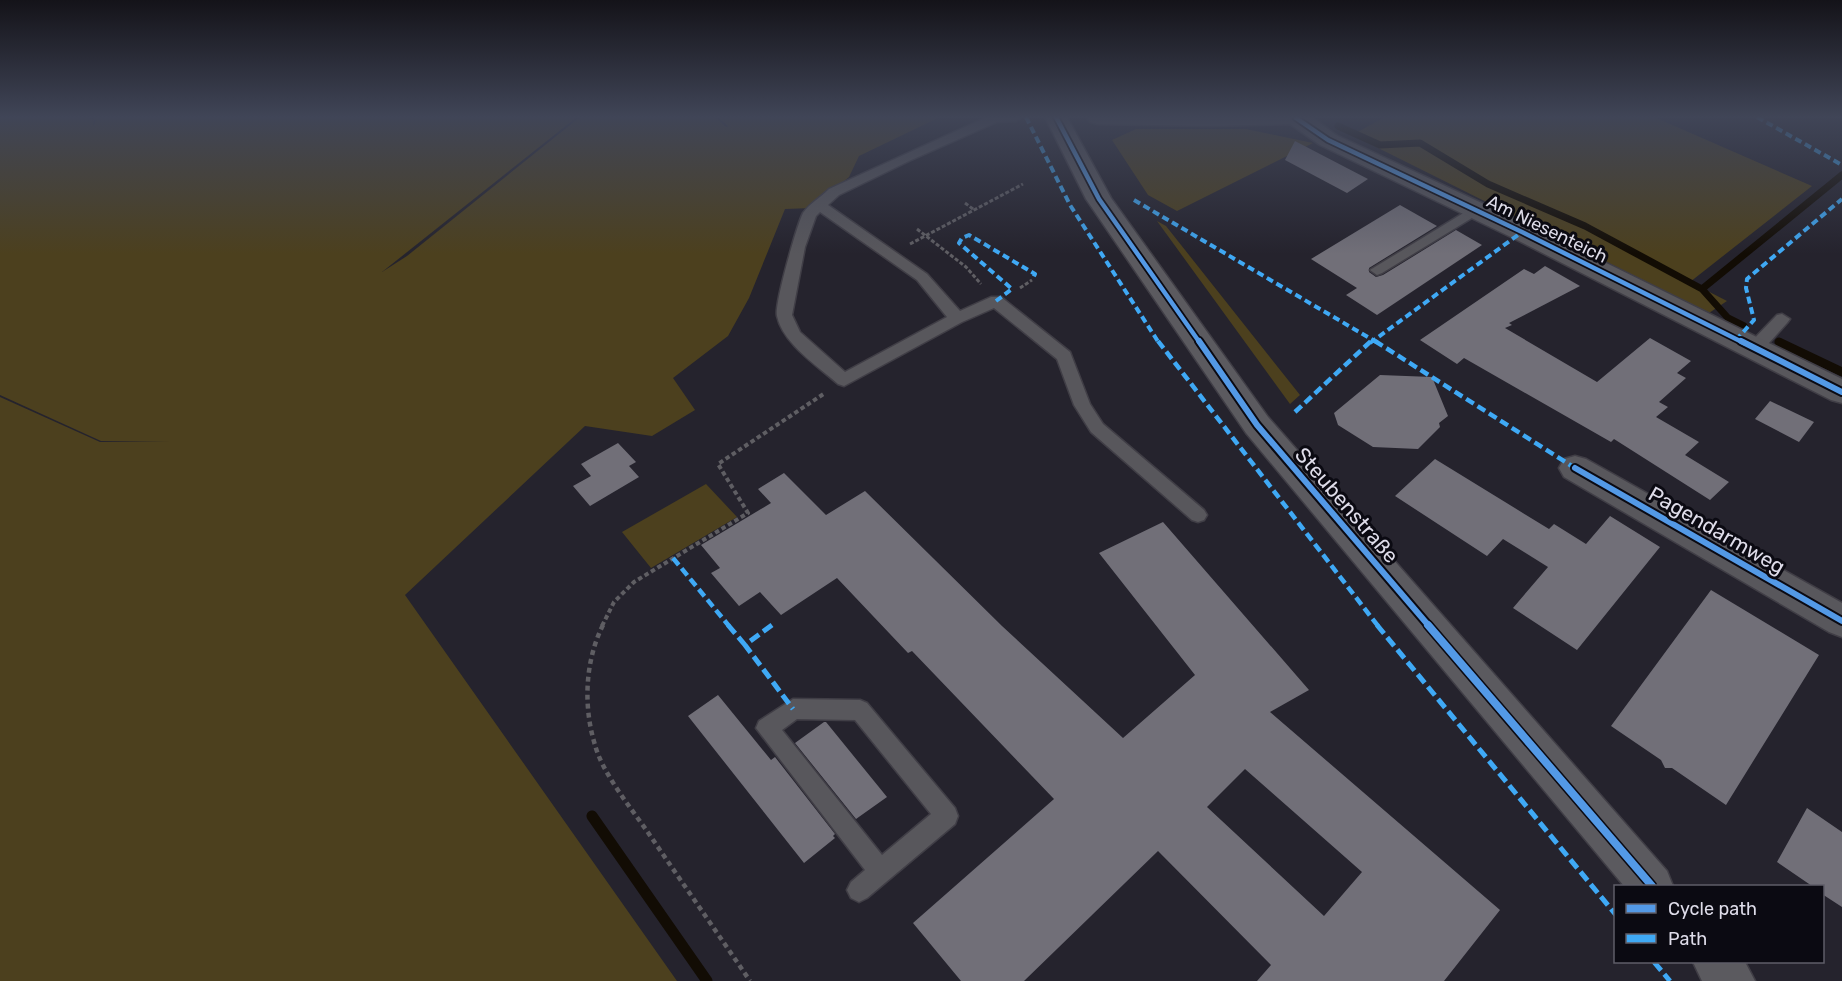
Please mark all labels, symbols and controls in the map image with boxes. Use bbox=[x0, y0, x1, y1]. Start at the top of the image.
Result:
street label: Am Niesenteich bbox=[1483, 190, 1611, 268]
street label: Steubenstraße bbox=[1290, 442, 1404, 568]
street label: Pagendarmweg bbox=[1644, 481, 1790, 579]
legend bbox=[1614, 885, 1824, 963]
text: Cycle path bbox=[1668, 898, 1757, 920]
text: Path bbox=[1668, 928, 1707, 950]

